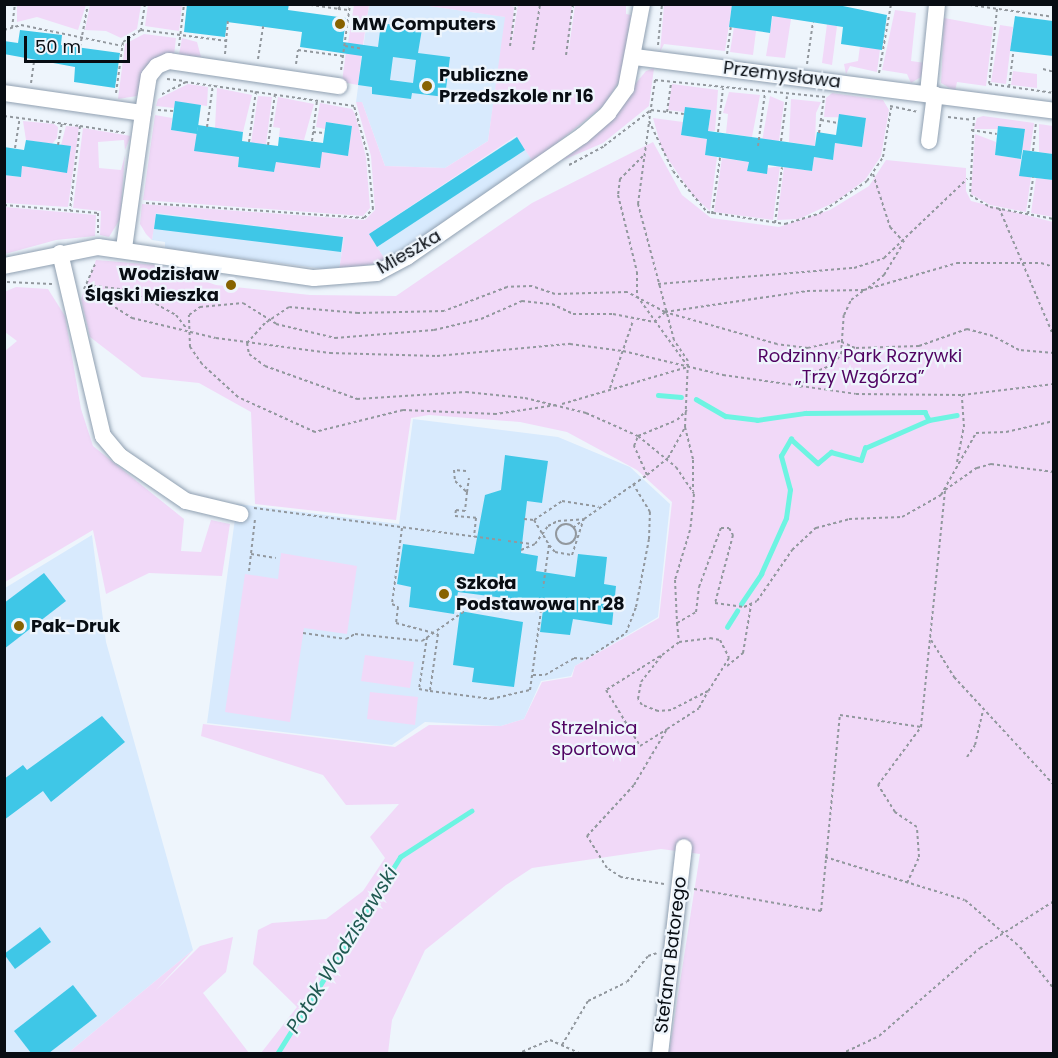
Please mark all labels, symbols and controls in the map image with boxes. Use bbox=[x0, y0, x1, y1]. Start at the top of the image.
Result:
place label: MW Computers bbox=[352, 13, 496, 35]
marker: MW Computers bbox=[333, 17, 347, 31]
scale bar bbox=[27, 24, 134, 62]
text: 50 m bbox=[35, 34, 81, 59]
street label: Przemysława bbox=[722, 57, 842, 93]
place label: Publiczne Przedszkole nr 16 bbox=[439, 65, 594, 107]
marker: Publiczne Przedszkole nr 16 bbox=[420, 79, 434, 93]
street label: Mieszka bbox=[373, 225, 445, 279]
place label: Wodzisław Śląski Mieszka bbox=[85, 264, 219, 306]
marker: Wodzisław Śląski Mieszka bbox=[224, 278, 238, 292]
park label: Rodzinny Park Rozrywki „Trzy Wzgórza” bbox=[758, 346, 962, 388]
place label: Szkoła Podstawowa nr 28 bbox=[456, 573, 625, 616]
marker: Szkoła Podstawowa nr 28 bbox=[437, 587, 451, 601]
place label: Pak-Druk bbox=[31, 615, 120, 637]
marker: Pak-Druk bbox=[12, 619, 26, 633]
park label: Strzelnica sportowa bbox=[551, 718, 637, 760]
water label: Potok Wodzisławski bbox=[281, 862, 403, 1038]
street label: Stefana Batorego bbox=[651, 875, 691, 1035]

